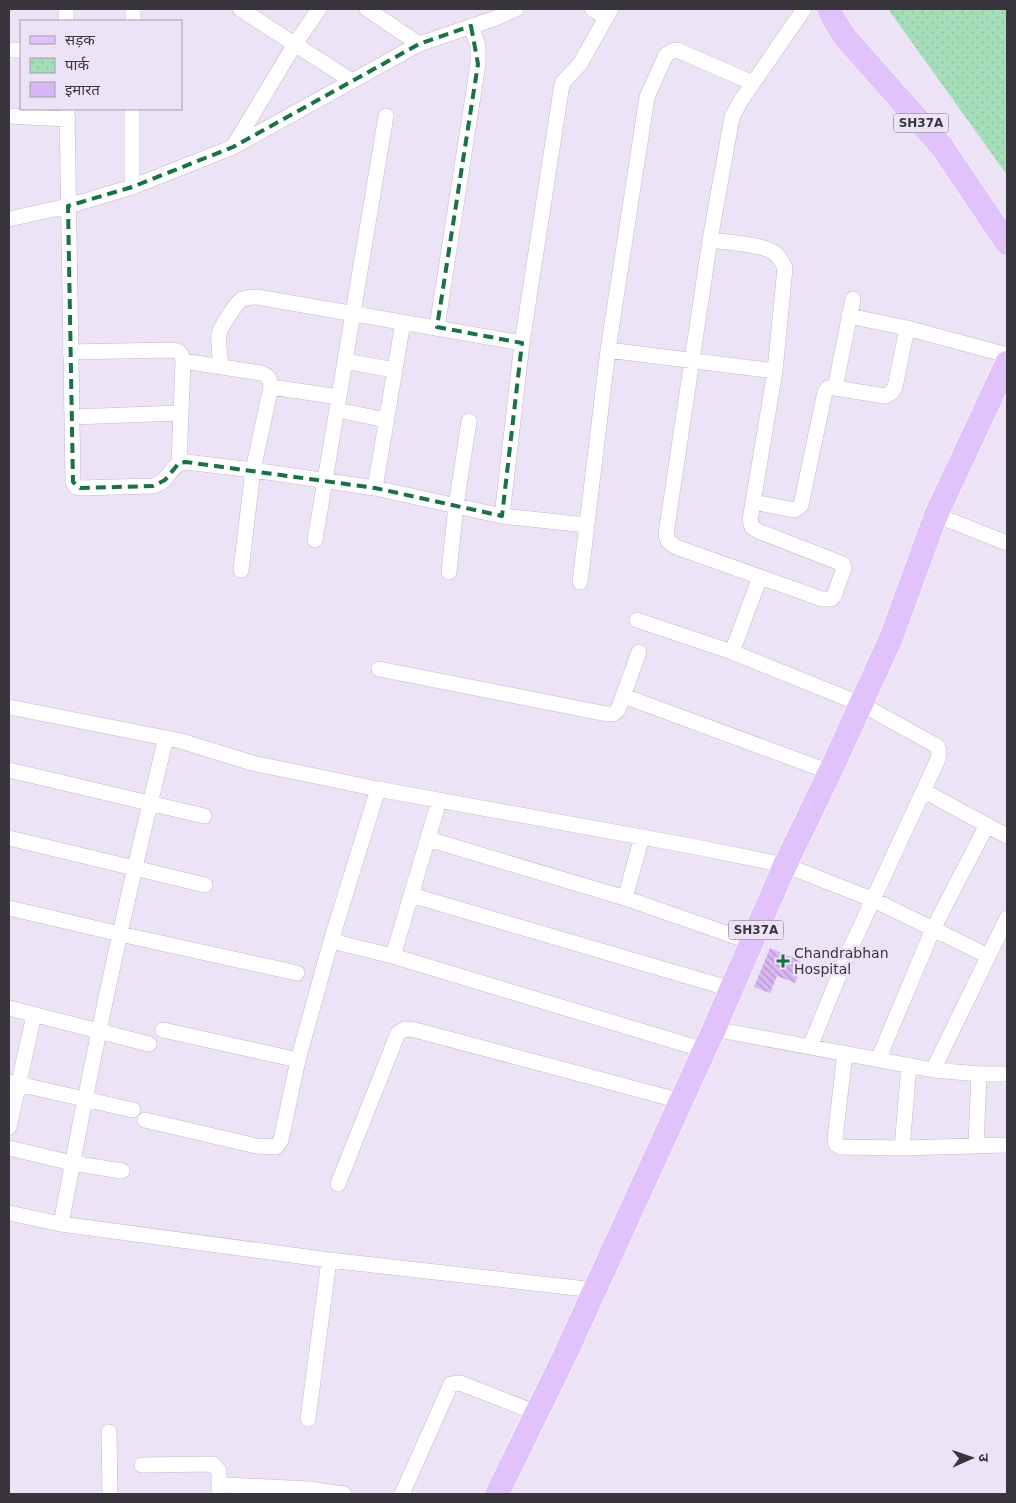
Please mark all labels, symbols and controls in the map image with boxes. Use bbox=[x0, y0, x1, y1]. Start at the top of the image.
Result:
legend bbox=[20, 20, 182, 110]
text: सड़क bbox=[65, 31, 95, 49]
text: पार्क bbox=[65, 56, 89, 74]
text: इमारत bbox=[65, 81, 100, 99]
road number: SH37A bbox=[894, 114, 948, 132]
road number: SH37A bbox=[728, 920, 784, 940]
place label: Chandrabhan Hospital bbox=[794, 945, 889, 977]
marker: Chandrabhan Hospital bbox=[776, 954, 790, 968]
north arrow bbox=[946, 1433, 996, 1483]
text: उ bbox=[976, 1453, 992, 1463]

